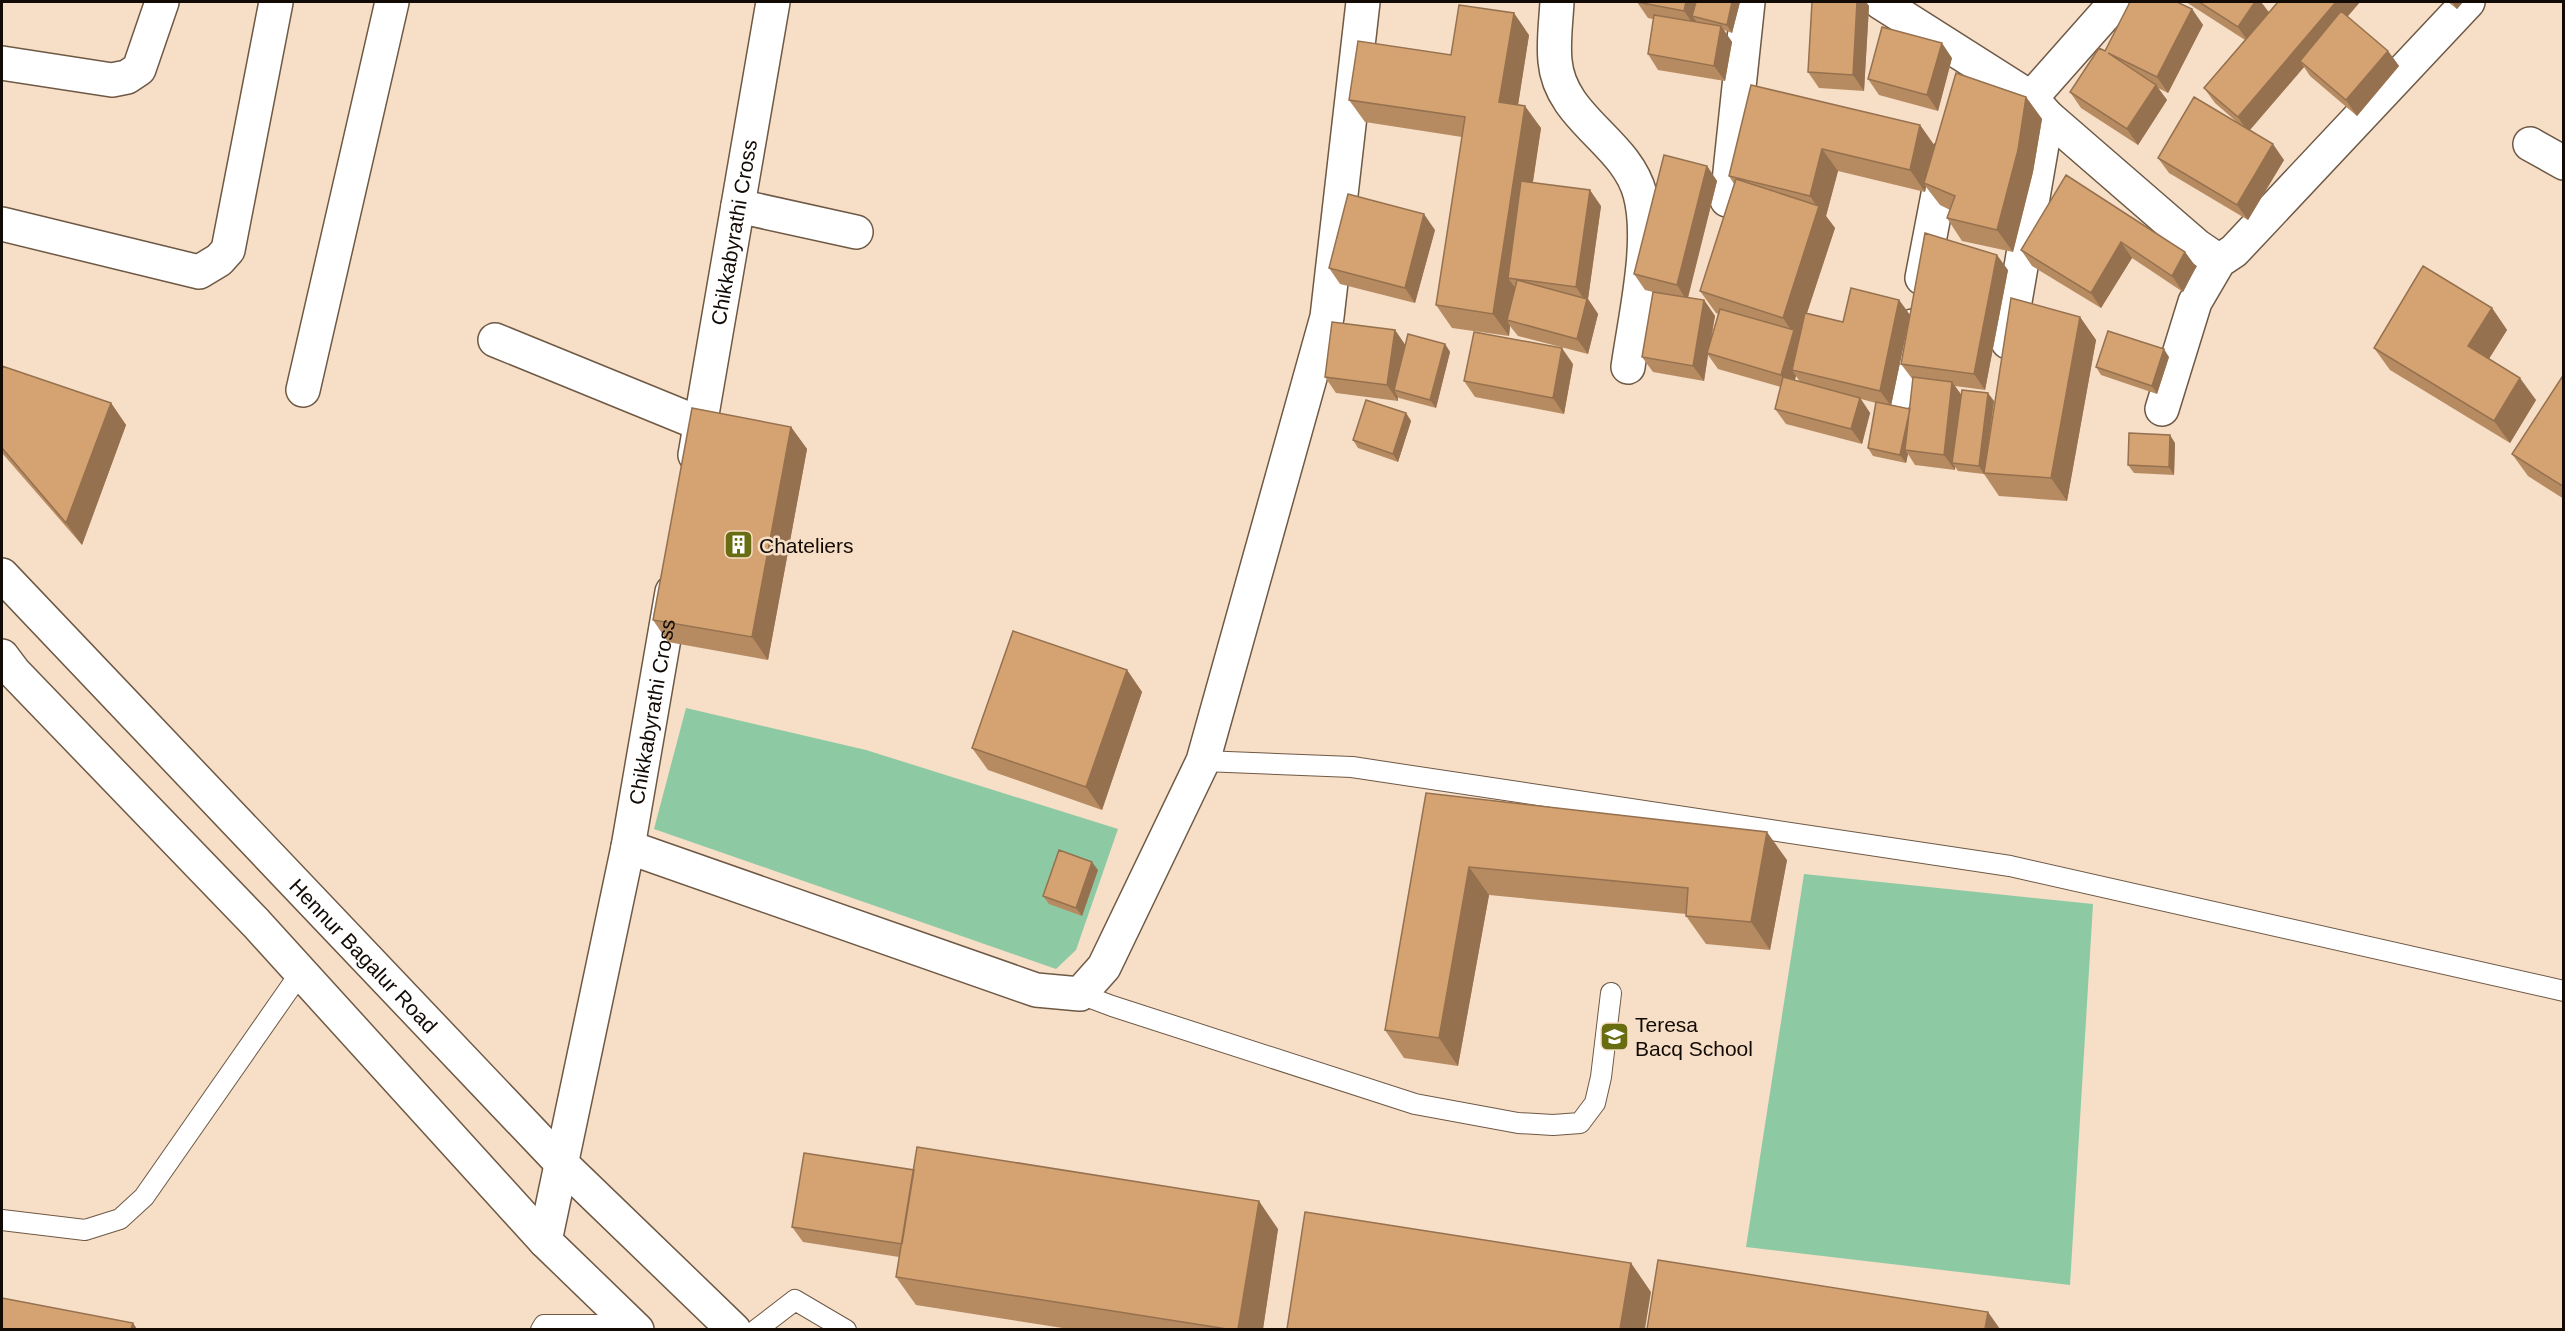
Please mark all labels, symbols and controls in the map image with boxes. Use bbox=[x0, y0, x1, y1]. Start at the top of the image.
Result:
street label: Chikkabyrathi Cross bbox=[706, 138, 761, 327]
building icon: Chateliers bbox=[722, 529, 754, 561]
place label: Chateliers bbox=[759, 534, 854, 557]
street label: Chikkabyrathi Cross bbox=[624, 617, 679, 806]
street label: Hennur Bagalur Road bbox=[285, 874, 442, 1037]
place label: Teresa Bacq School bbox=[1635, 1013, 1753, 1060]
school or university icon: Teresa Bacq School bbox=[1598, 1020, 1630, 1052]

